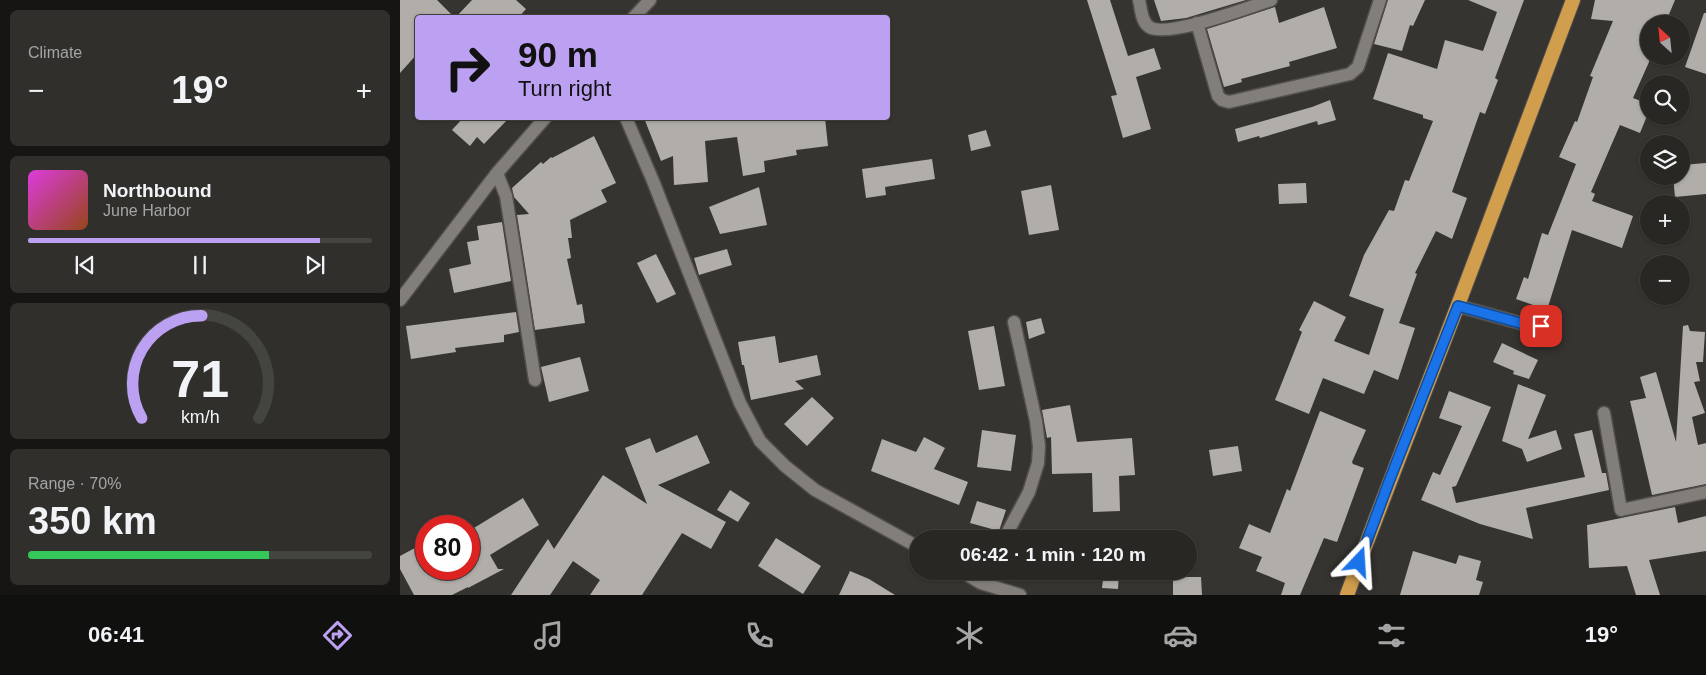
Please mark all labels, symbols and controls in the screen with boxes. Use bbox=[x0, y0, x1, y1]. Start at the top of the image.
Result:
north arrow bbox=[1640, 15, 1690, 65]
map controls bbox=[1640, 15, 1690, 305]
icon: right bbox=[435, 35, 500, 100]
text: 90 m bbox=[518, 35, 598, 74]
text: Climate bbox=[28, 44, 82, 61]
text: 19° bbox=[171, 69, 229, 111]
text: − bbox=[28, 75, 44, 106]
text: + bbox=[356, 75, 372, 106]
button: search bbox=[1640, 75, 1690, 125]
text: Turn right bbox=[518, 76, 611, 101]
button: layers bbox=[1640, 135, 1690, 185]
text: Northbound bbox=[103, 180, 212, 201]
button: + bbox=[1640, 195, 1690, 245]
text: June Harbor bbox=[103, 202, 191, 219]
icon: previous bbox=[71, 251, 99, 279]
icon: pause bbox=[186, 251, 214, 279]
icon: next bbox=[301, 251, 329, 279]
button: − bbox=[1640, 255, 1690, 305]
pin bbox=[1520, 305, 1562, 347]
icon: arrive bbox=[1527, 312, 1555, 340]
text: 71 bbox=[171, 350, 229, 408]
text: km/h bbox=[181, 407, 219, 427]
text: Range · 70% bbox=[28, 475, 121, 492]
text: 350 km bbox=[28, 500, 157, 542]
speed limit sign: 80 bbox=[415, 515, 480, 580]
position arrow bbox=[1332, 535, 1384, 587]
text: 06:42 · 1 min · 120 m bbox=[960, 544, 1146, 565]
icon: directions bbox=[320, 618, 355, 653]
icon: music bbox=[531, 618, 566, 653]
icon: phone bbox=[742, 618, 777, 653]
icon: climate bbox=[952, 618, 987, 653]
icon: car bbox=[1163, 618, 1198, 653]
icon: filters bbox=[1374, 618, 1409, 653]
text: 06:41 bbox=[88, 622, 144, 647]
text: 19° bbox=[1585, 622, 1618, 647]

